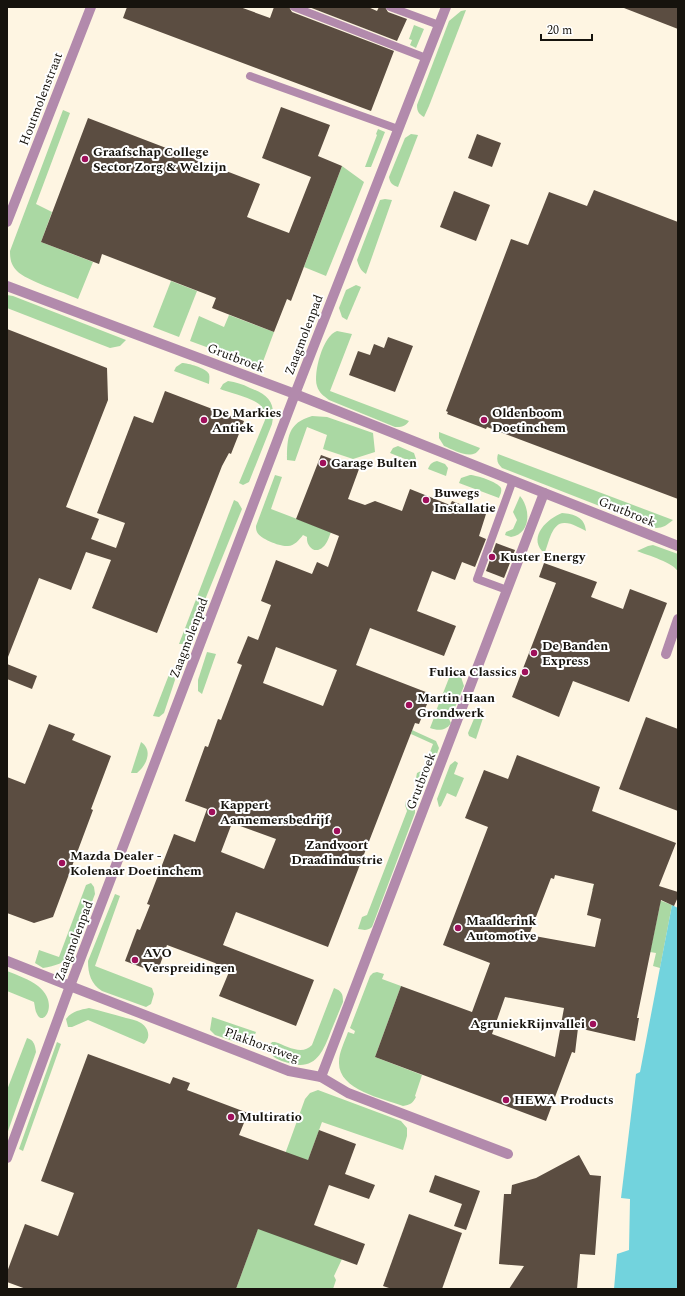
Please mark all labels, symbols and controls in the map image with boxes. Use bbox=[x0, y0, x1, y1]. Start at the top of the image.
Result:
scale bar bbox=[541, 16, 592, 42]
text: 20 m bbox=[547, 21, 572, 40]
street label: Houtmolenstraat bbox=[14, 49, 68, 148]
place label: Graafschap College Sector Zorg & Welzijn bbox=[93, 142, 226, 177]
marker: Graafschap College Sector Zorg & Welzijn bbox=[80, 154, 90, 164]
street label: Zaagmolenpad bbox=[279, 292, 329, 378]
street label: Grutbroek bbox=[204, 338, 268, 378]
place label: De Markies Antiek bbox=[212, 403, 282, 438]
place label: Oldenboom Doetinchem bbox=[492, 403, 566, 438]
marker: De Markies Antiek bbox=[199, 415, 209, 425]
marker: Oldenboom Doetinchem bbox=[479, 415, 489, 425]
place label: Garage Bulten bbox=[331, 453, 417, 473]
marker: Garage Bulten bbox=[318, 458, 328, 468]
place label: Buwegs Installatie bbox=[434, 483, 496, 518]
street label: Grutbroek bbox=[595, 491, 659, 533]
marker: Buwegs Installatie bbox=[421, 495, 431, 505]
place label: Kuster Energy bbox=[500, 547, 586, 567]
marker: Kuster Energy bbox=[487, 552, 497, 562]
street label: Zaagmolenpad bbox=[164, 595, 214, 681]
place label: De Banden Express bbox=[542, 636, 608, 671]
marker: De Banden Express bbox=[529, 648, 539, 658]
place label: Fulica Classics bbox=[429, 662, 517, 682]
marker: Fulica Classics bbox=[520, 667, 530, 677]
place label: Martin Haan Grondwerk bbox=[417, 688, 495, 723]
marker: Martin Haan Grondwerk bbox=[404, 700, 414, 710]
street label: Grutbroek bbox=[401, 749, 441, 813]
place label: Kappert Aannemersbedrijf bbox=[220, 795, 331, 830]
marker: Kappert Aannemersbedrijf bbox=[207, 807, 217, 817]
marker: Zandvoort Draadindustrie bbox=[332, 826, 342, 836]
place label: Zandvoort Draadindustrie bbox=[291, 835, 383, 870]
place label: Mazda Dealer - Kolenaar Doetinchem bbox=[70, 846, 202, 881]
marker: Mazda Dealer - Kolenaar Doetinchem bbox=[57, 858, 67, 868]
street label: Zaagmolenpad bbox=[49, 898, 99, 984]
place label: Maalderink Automotive bbox=[466, 911, 536, 946]
marker: Maalderink Automotive bbox=[453, 923, 463, 933]
place label: AVO Verspreidingen bbox=[143, 943, 235, 978]
marker: AVO Verspreidingen bbox=[130, 955, 140, 965]
place label: AgruniekRijnvallei bbox=[470, 1014, 585, 1034]
marker: AgruniekRijnvallei bbox=[588, 1019, 598, 1029]
street label: Plakhorstweg bbox=[222, 1022, 302, 1068]
place label: HEWA Products bbox=[514, 1090, 614, 1110]
marker: HEWA Products bbox=[501, 1095, 511, 1105]
place label: Multiratio bbox=[239, 1107, 302, 1127]
marker: Multiratio bbox=[226, 1112, 236, 1122]

